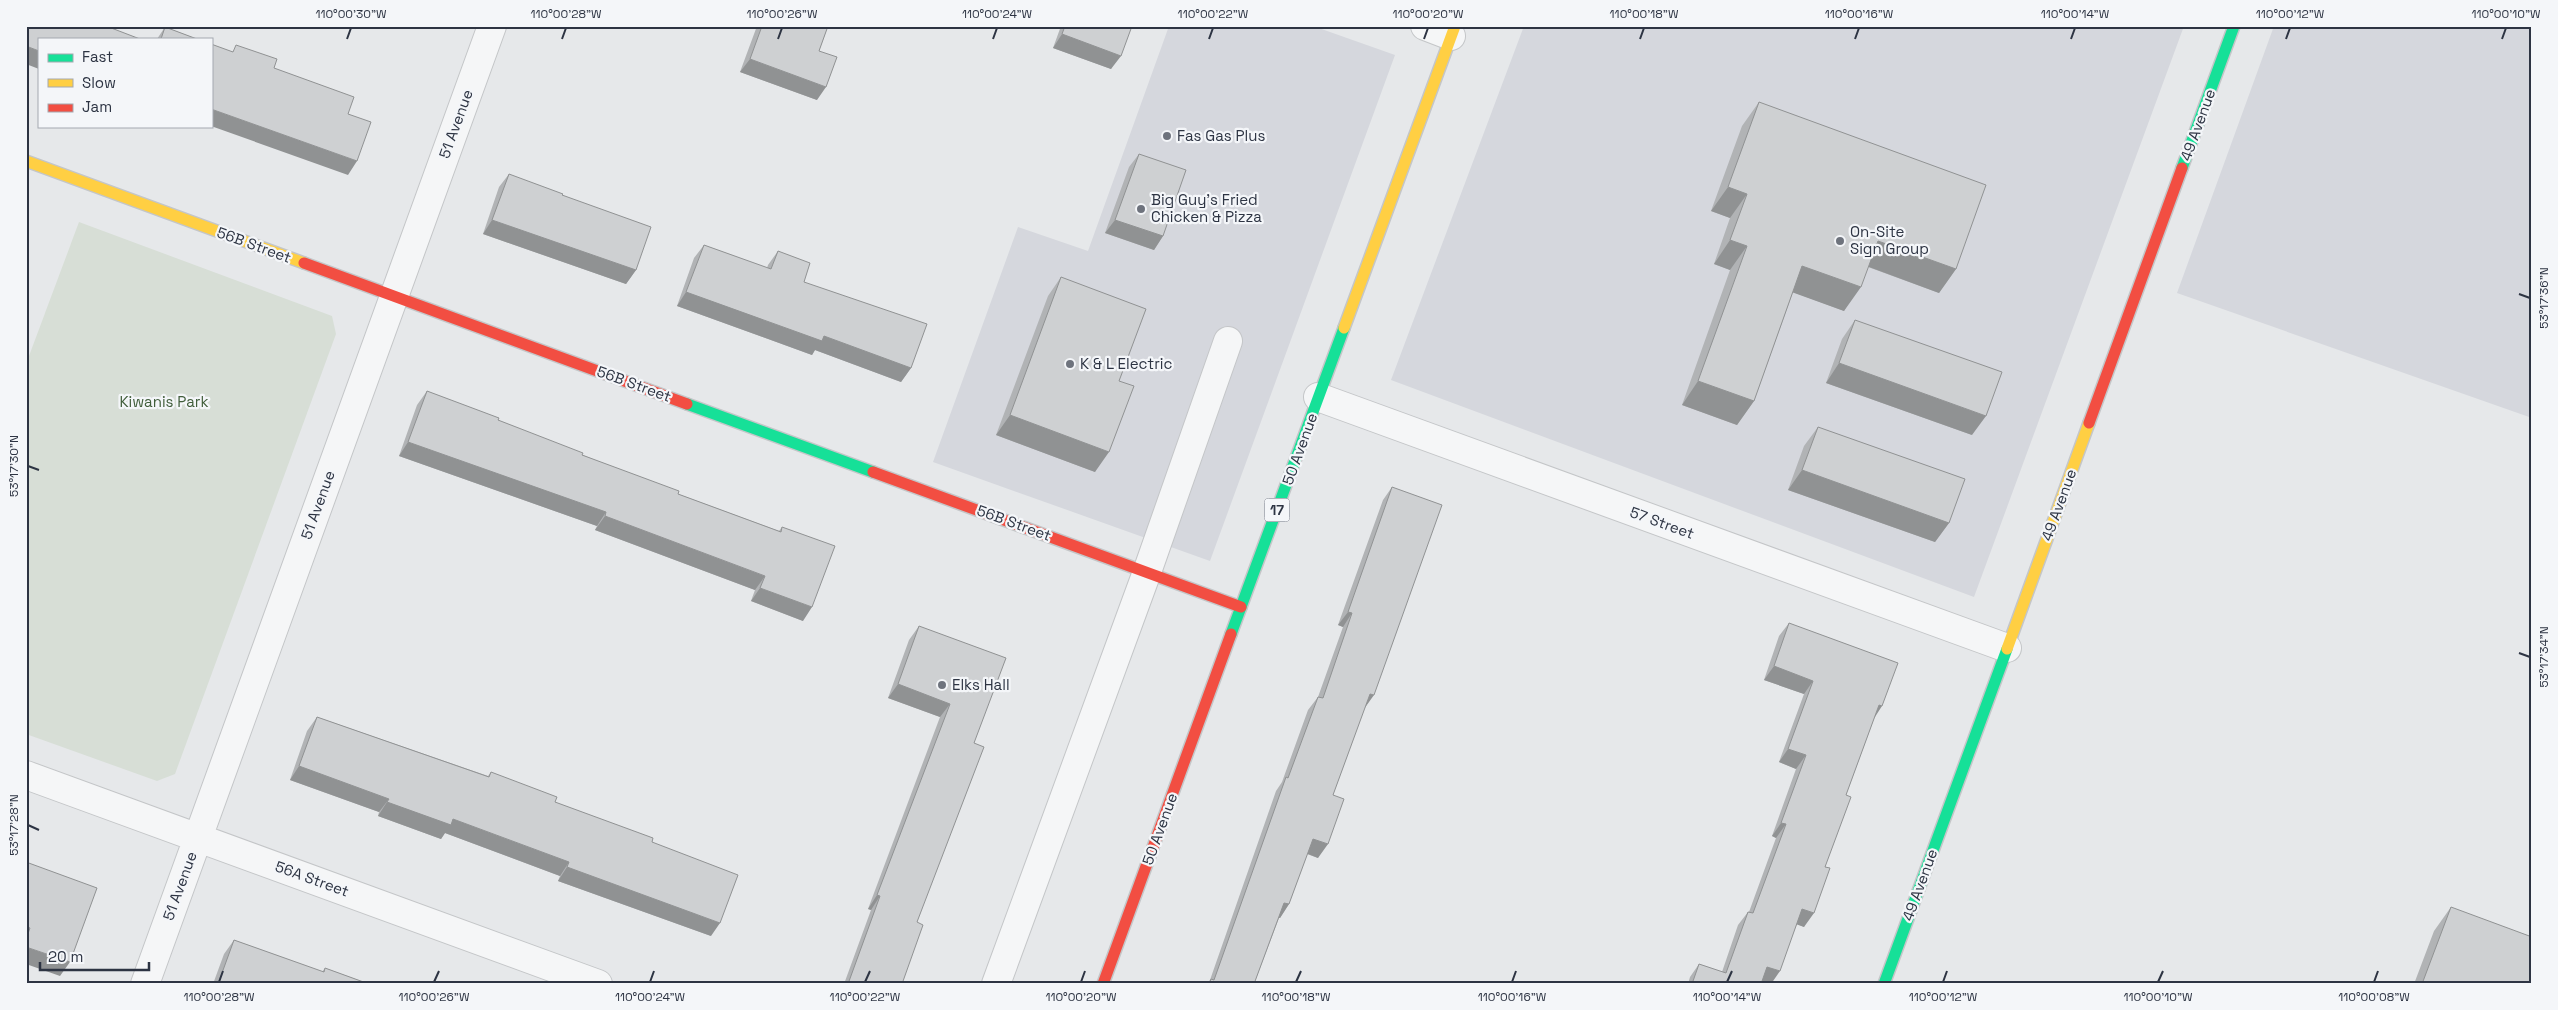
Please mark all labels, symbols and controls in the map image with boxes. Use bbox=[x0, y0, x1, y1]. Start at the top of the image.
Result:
text: 110°00'30"W bbox=[315, 6, 387, 22]
text: 110°00'28"W bbox=[530, 6, 602, 22]
text: 110°00'26"W bbox=[747, 6, 818, 22]
text: 110°00'24"W bbox=[962, 6, 1033, 22]
text: 110°00'22"W bbox=[1178, 6, 1249, 22]
text: 110°00'20"W bbox=[1392, 6, 1464, 22]
text: 110°00'18"W bbox=[1610, 6, 1679, 22]
text: 110°00'16"W bbox=[1825, 6, 1894, 22]
text: 110°00'14"W bbox=[2041, 6, 2110, 22]
text: 110°00'12"W bbox=[2256, 6, 2325, 22]
text: 110°00'10"W bbox=[2471, 6, 2541, 22]
legend bbox=[38, 38, 212, 128]
text: Fast bbox=[82, 47, 113, 66]
text: Slow bbox=[82, 73, 116, 92]
street label: 49 Avenue bbox=[2176, 86, 2219, 163]
street label: 51 Avenue bbox=[434, 87, 477, 161]
text: Jam bbox=[82, 97, 112, 116]
place label: Fas Gas Plus bbox=[1177, 126, 1265, 145]
marker: Fas Gas Plus bbox=[1161, 130, 1173, 142]
place label: Big Guy's Fried Chicken & Pizza bbox=[1151, 190, 1262, 226]
marker: Big Guy's Fried Chicken & Pizza bbox=[1135, 203, 1147, 215]
street label: 56B Street bbox=[214, 222, 294, 267]
place label: On-Site Sign Group bbox=[1850, 222, 1929, 258]
marker: On-Site Sign Group bbox=[1834, 235, 1846, 247]
text: 53°17'36"N bbox=[2536, 267, 2552, 329]
place label: K & L Electric bbox=[1080, 354, 1172, 373]
marker: K & L Electric bbox=[1064, 358, 1076, 370]
street label: 56B Street bbox=[594, 361, 674, 406]
park label: Kiwanis Park bbox=[119, 392, 209, 411]
street label: 50 Avenue bbox=[1278, 410, 1321, 487]
text: 53°17'30"N bbox=[6, 435, 22, 497]
street label: 49 Avenue bbox=[2037, 466, 2080, 543]
street label: 51 Avenue bbox=[296, 468, 339, 542]
road number: 17 bbox=[1264, 498, 1290, 522]
street label: 56B Street bbox=[974, 500, 1054, 545]
street label: 57 Street bbox=[1627, 502, 1697, 543]
text: 53°17'34"N bbox=[2536, 626, 2552, 688]
place label: Elks Hall bbox=[952, 675, 1010, 694]
marker: Elks Hall bbox=[936, 679, 948, 691]
street label: 50 Avenue bbox=[1138, 790, 1181, 867]
text: 53°17'28"N bbox=[6, 794, 22, 856]
street label: 49 Avenue bbox=[1898, 846, 1941, 923]
street label: 51 Avenue bbox=[158, 849, 201, 923]
street label: 56A Street bbox=[273, 856, 352, 901]
scale bar bbox=[40, 940, 149, 972]
text: 20 m bbox=[48, 947, 83, 966]
text: 110°00'28"W bbox=[183, 989, 255, 1005]
text: 110°00'26"W bbox=[399, 989, 470, 1005]
text: 110°00'24"W bbox=[615, 989, 686, 1005]
text: 110°00'22"W bbox=[830, 989, 901, 1005]
text: 110°00'20"W bbox=[1045, 989, 1117, 1005]
text: 110°00'18"W bbox=[1262, 989, 1331, 1005]
text: 110°00'16"W bbox=[1478, 989, 1547, 1005]
text: 110°00'14"W bbox=[1693, 989, 1762, 1005]
text: 110°00'12"W bbox=[1909, 989, 1978, 1005]
text: 110°00'10"W bbox=[2123, 989, 2193, 1005]
text: 110°00'08"W bbox=[2338, 989, 2410, 1005]

